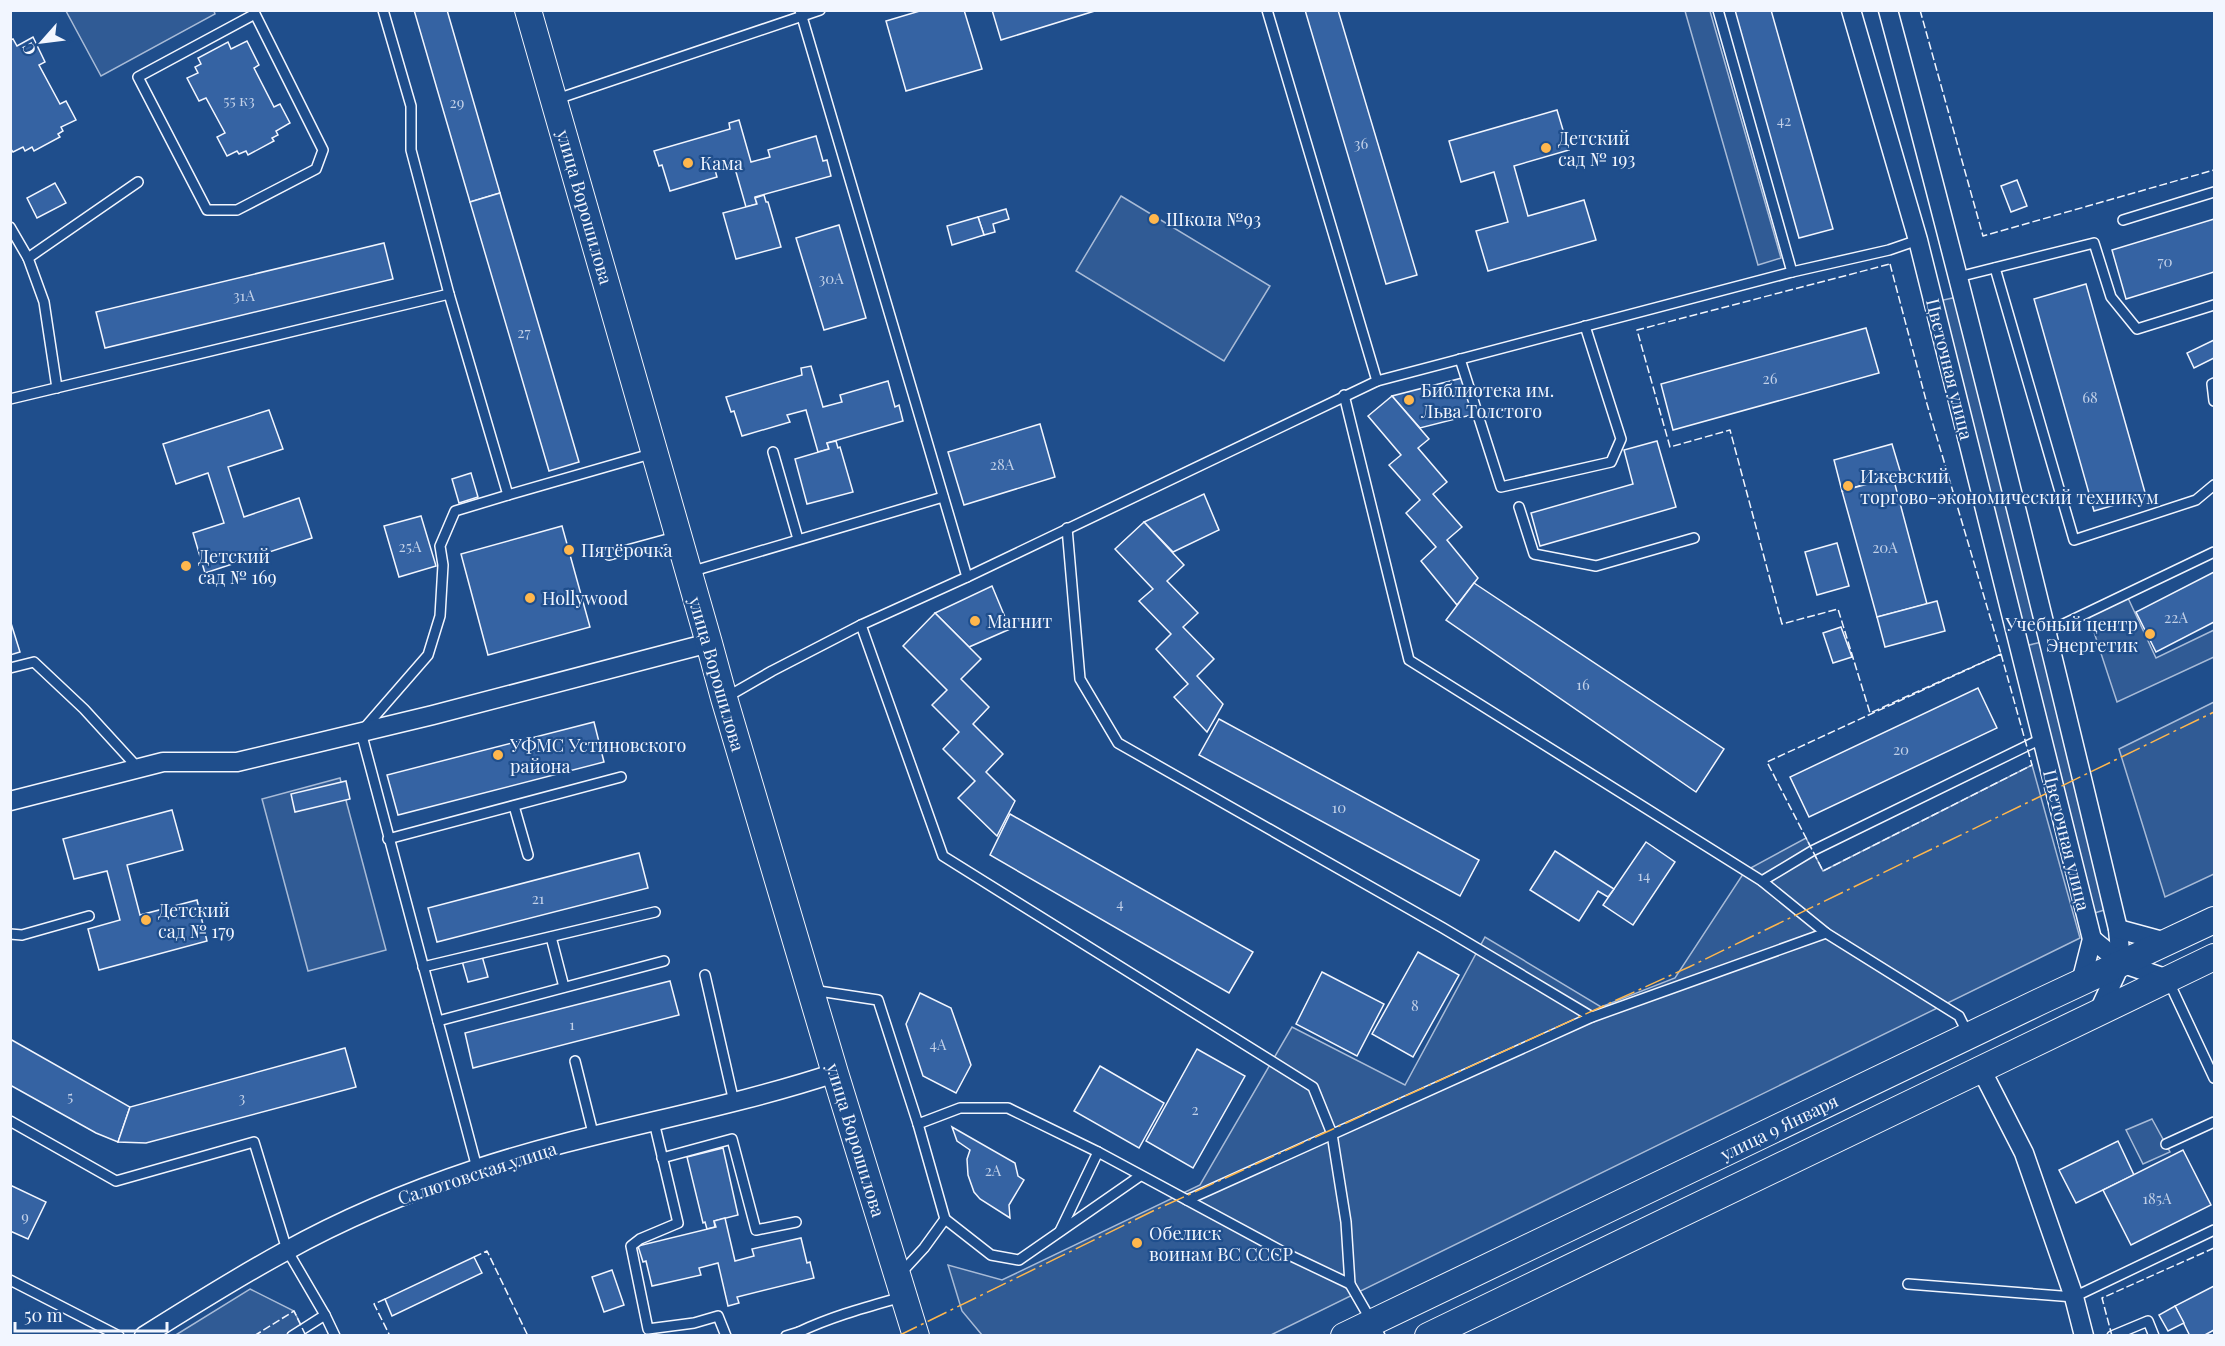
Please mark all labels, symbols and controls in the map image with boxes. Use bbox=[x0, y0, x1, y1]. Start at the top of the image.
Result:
north arrow bbox=[12, 12, 72, 72]
text: С bbox=[16, 39, 40, 59]
house number: 55 к3 bbox=[223, 90, 255, 110]
house number: 29 bbox=[450, 92, 464, 112]
house number: 42 bbox=[1777, 110, 1791, 130]
street label: улица Ворошилова bbox=[551, 126, 619, 287]
place label: Детский сад № 193 bbox=[1558, 126, 1635, 171]
house number: 36 bbox=[1354, 133, 1368, 153]
marker: Детский сад № 193 bbox=[1539, 141, 1553, 155]
place label: Кама bbox=[700, 151, 743, 175]
marker: Кама bbox=[681, 156, 695, 170]
place label: Школа №93 bbox=[1166, 207, 1261, 231]
marker: Школа №93 bbox=[1147, 212, 1161, 226]
house number: 70 bbox=[2157, 251, 2173, 271]
house number: 30А bbox=[818, 268, 844, 288]
house number: 31А bbox=[233, 285, 255, 305]
street label: Цветочная улица bbox=[1921, 296, 1979, 442]
house number: 27 bbox=[517, 322, 531, 342]
house number: 26 bbox=[1763, 368, 1778, 388]
place label: Библиотека им. Льва Толстого bbox=[1420, 378, 1554, 423]
house number: 68 bbox=[2082, 387, 2098, 407]
marker: Библиотека им. Льва Толстого bbox=[1402, 393, 1416, 407]
house number: 28А bbox=[990, 454, 1015, 474]
place label: Ижевский торгово-экономический техникум bbox=[1860, 464, 2159, 509]
marker: Ижевский торгово-экономический техникум bbox=[1841, 479, 1855, 493]
house number: 25А bbox=[399, 536, 422, 556]
house number: 20А bbox=[1872, 537, 1898, 557]
place label: Пятёрочка bbox=[581, 538, 672, 562]
marker: Пятёрочка bbox=[562, 543, 576, 557]
place label: Детский сад № 169 bbox=[198, 544, 277, 589]
marker: Детский сад № 169 bbox=[179, 559, 193, 573]
place label: Hollywood bbox=[542, 586, 629, 610]
marker: Hollywood bbox=[523, 591, 537, 605]
street label: улица Ворошилова bbox=[683, 593, 751, 754]
house number: 22А bbox=[2164, 607, 2188, 627]
place label: Магнит bbox=[987, 609, 1052, 633]
place label: Учебный центр Энергетик bbox=[2004, 612, 2138, 657]
marker: Магнит bbox=[968, 614, 982, 628]
marker: Учебный центр Энергетик bbox=[2143, 627, 2157, 641]
house number: 16 bbox=[1576, 674, 1590, 694]
place label: УФМС Устиновского района bbox=[509, 733, 687, 778]
house number: 20 bbox=[1893, 739, 1909, 759]
marker: УФМС Устиновского района bbox=[491, 748, 505, 762]
street label: Цветочная улица bbox=[2038, 767, 2096, 913]
house number: 10 bbox=[1332, 797, 1346, 817]
house number: 14 bbox=[1638, 865, 1650, 885]
house number: 21 bbox=[532, 888, 545, 908]
house number: 4 bbox=[1116, 893, 1124, 913]
place label: Детский сад № 179 bbox=[158, 898, 235, 943]
marker: Детский сад № 179 bbox=[139, 913, 153, 927]
house number: 8 bbox=[1411, 995, 1419, 1015]
house number: 1 bbox=[569, 1014, 575, 1034]
house number: 4А bbox=[930, 1034, 947, 1054]
street label: улица Ворошилова bbox=[821, 1059, 891, 1220]
house number: 5 bbox=[67, 1086, 73, 1106]
house number: 3 bbox=[239, 1087, 246, 1107]
street label: улица 9 Января bbox=[1715, 1088, 1842, 1166]
house number: 2 bbox=[1191, 1099, 1199, 1119]
street label: Салютовская улица bbox=[394, 1136, 560, 1210]
house number: 2А bbox=[985, 1160, 1002, 1180]
house number: 185А bbox=[2142, 1188, 2172, 1208]
house number: 9 bbox=[21, 1206, 29, 1226]
place label: Обелиск воинам ВС СССР bbox=[1149, 1221, 1293, 1266]
marker: Обелиск воинам ВС СССР bbox=[1130, 1236, 1144, 1250]
scale bar bbox=[15, 1295, 166, 1333]
text: 50 m bbox=[24, 1303, 63, 1327]

